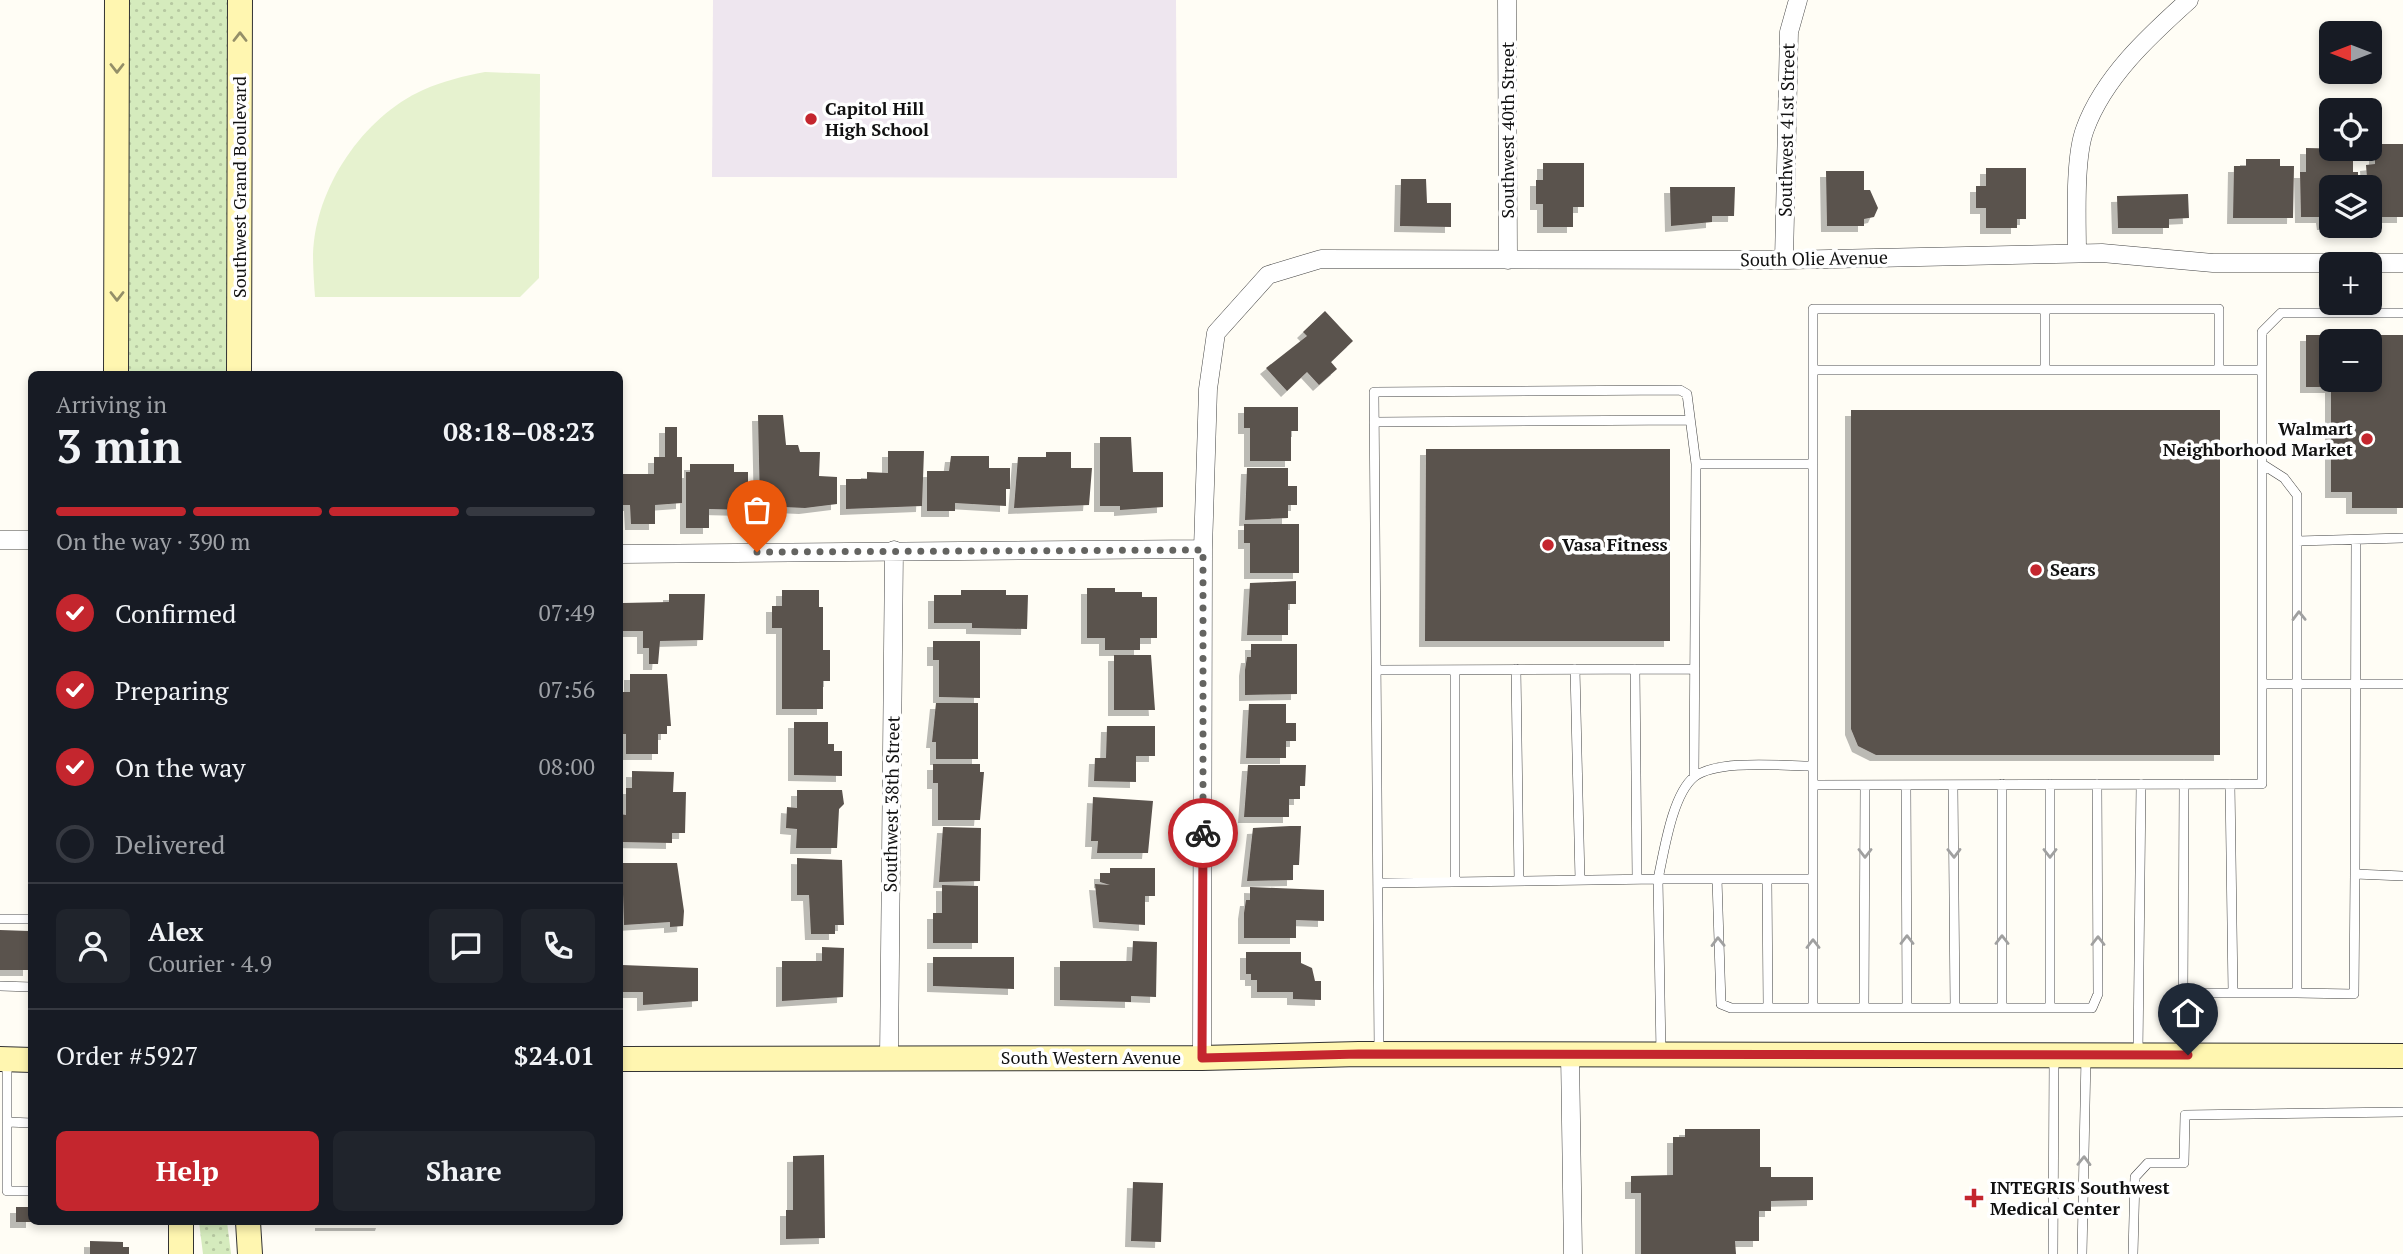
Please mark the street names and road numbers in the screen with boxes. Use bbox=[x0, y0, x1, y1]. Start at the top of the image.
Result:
street label: Southwest 40th Street bbox=[1495, 41, 1519, 218]
street label: Southwest 41st Street bbox=[1772, 42, 1800, 217]
street label: Southwest Grand Boulevard bbox=[227, 76, 251, 298]
street label: South Olie Avenue bbox=[1740, 245, 1888, 271]
street label: Southwest 38th Street bbox=[877, 715, 905, 893]
street label: South Western Avenue bbox=[1001, 1045, 1181, 1069]

